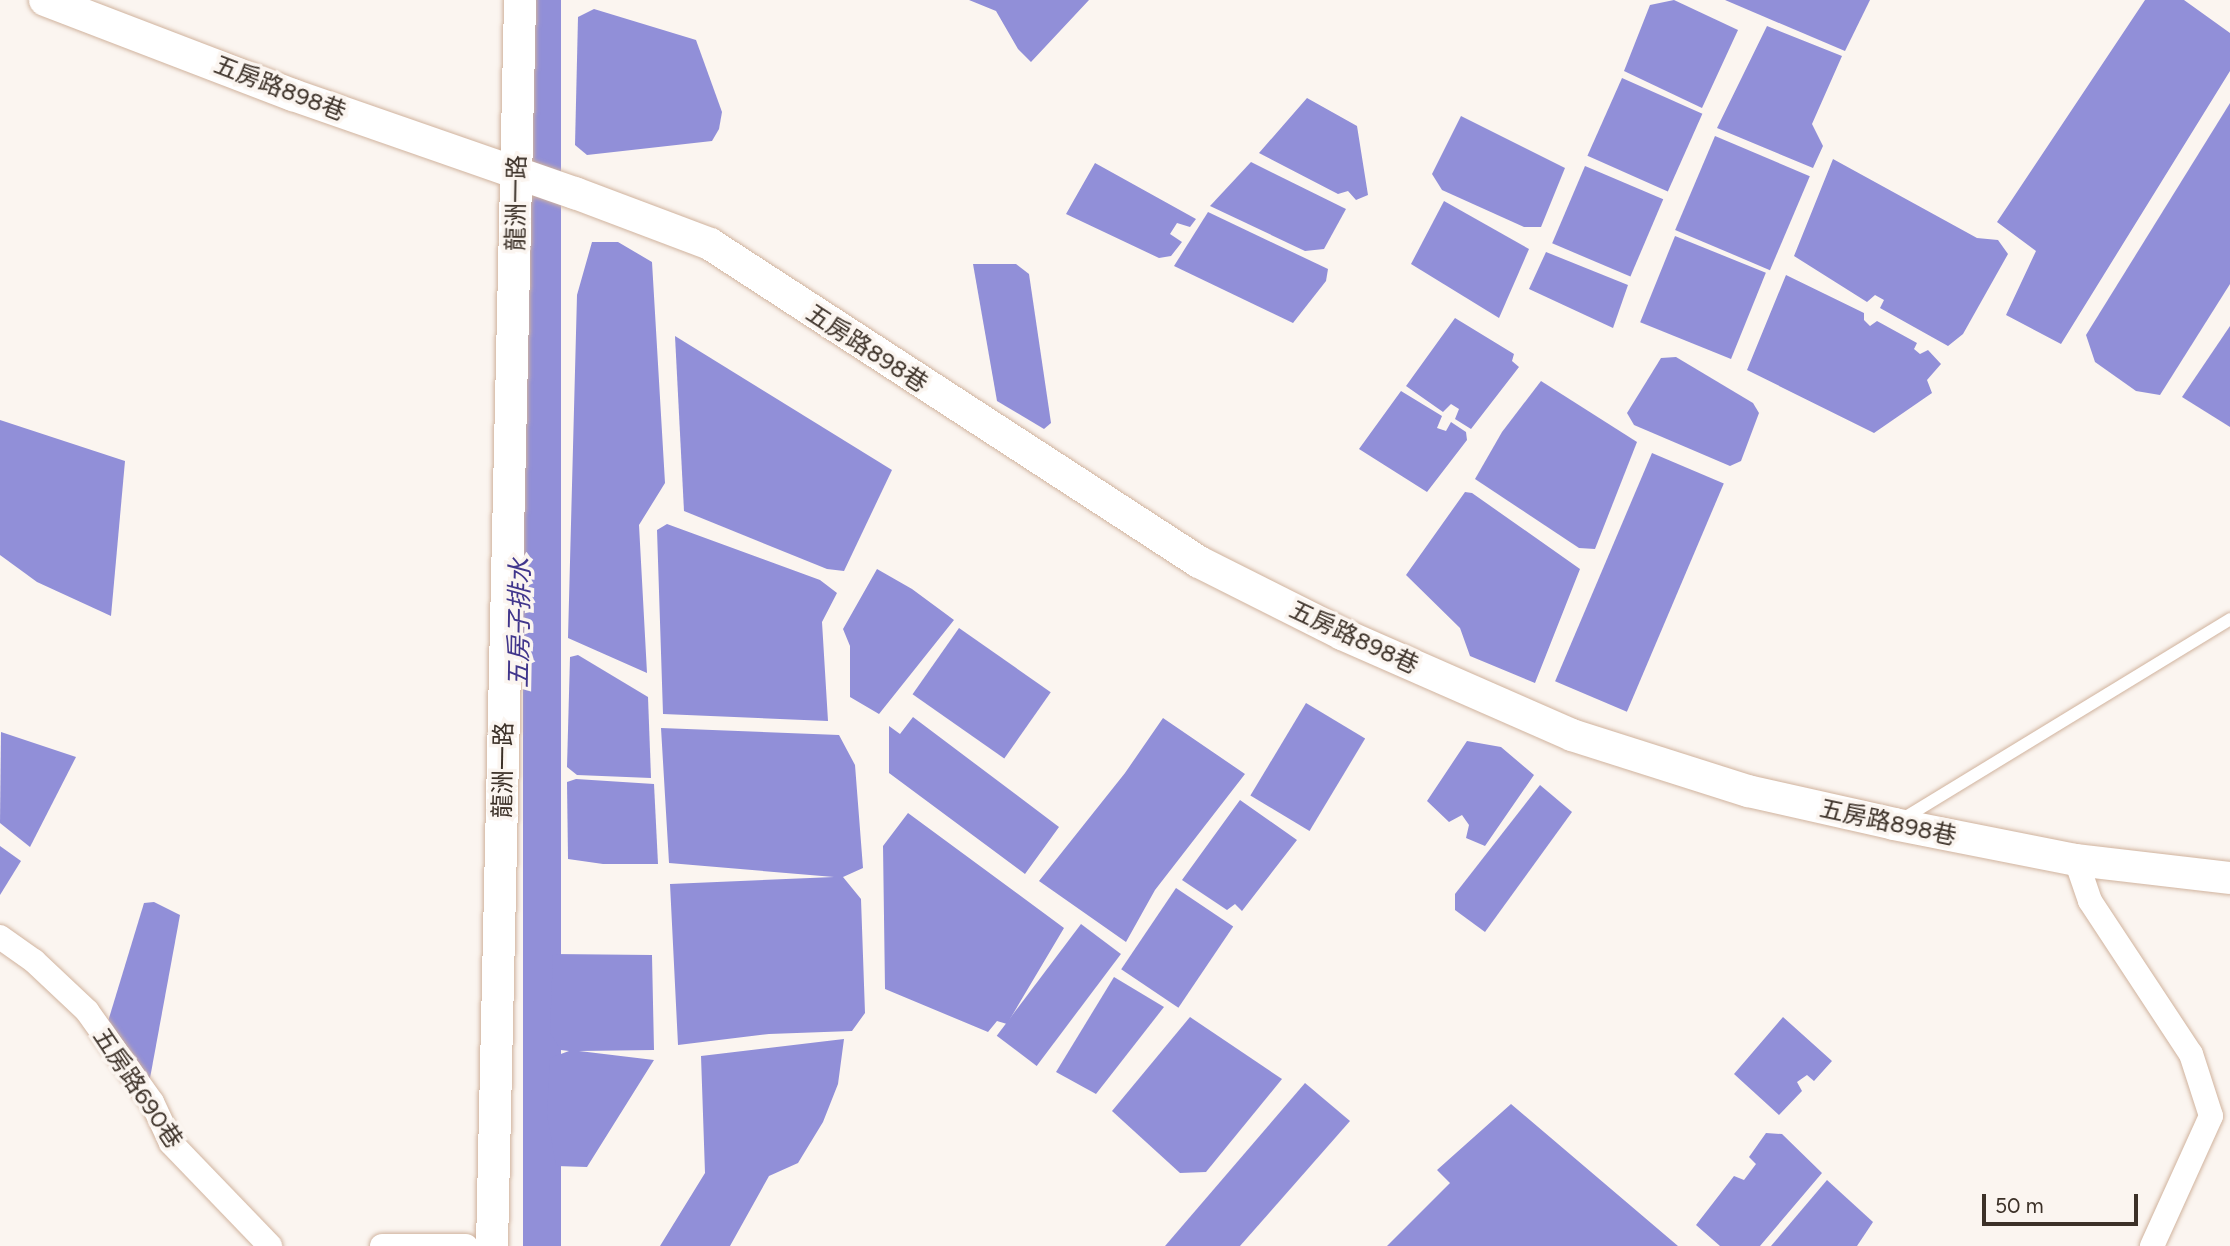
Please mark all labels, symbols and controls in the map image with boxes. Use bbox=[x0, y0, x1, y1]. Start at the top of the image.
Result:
street label: 五房路898巷 bbox=[210, 50, 350, 126]
street label: 龍洲一路 bbox=[501, 155, 531, 251]
street label: 五房路898巷 bbox=[801, 298, 933, 398]
water label: 五房子排水 bbox=[503, 558, 537, 688]
street label: 五房路898巷 bbox=[1285, 595, 1423, 679]
street label: 龍洲一路 bbox=[488, 722, 518, 818]
street label: 五房路898巷 bbox=[1817, 793, 1959, 851]
street label: 五房路690巷 bbox=[87, 1023, 189, 1153]
scale bar bbox=[1985, 1180, 2141, 1224]
text: 50 m bbox=[1995, 1193, 2044, 1218]

